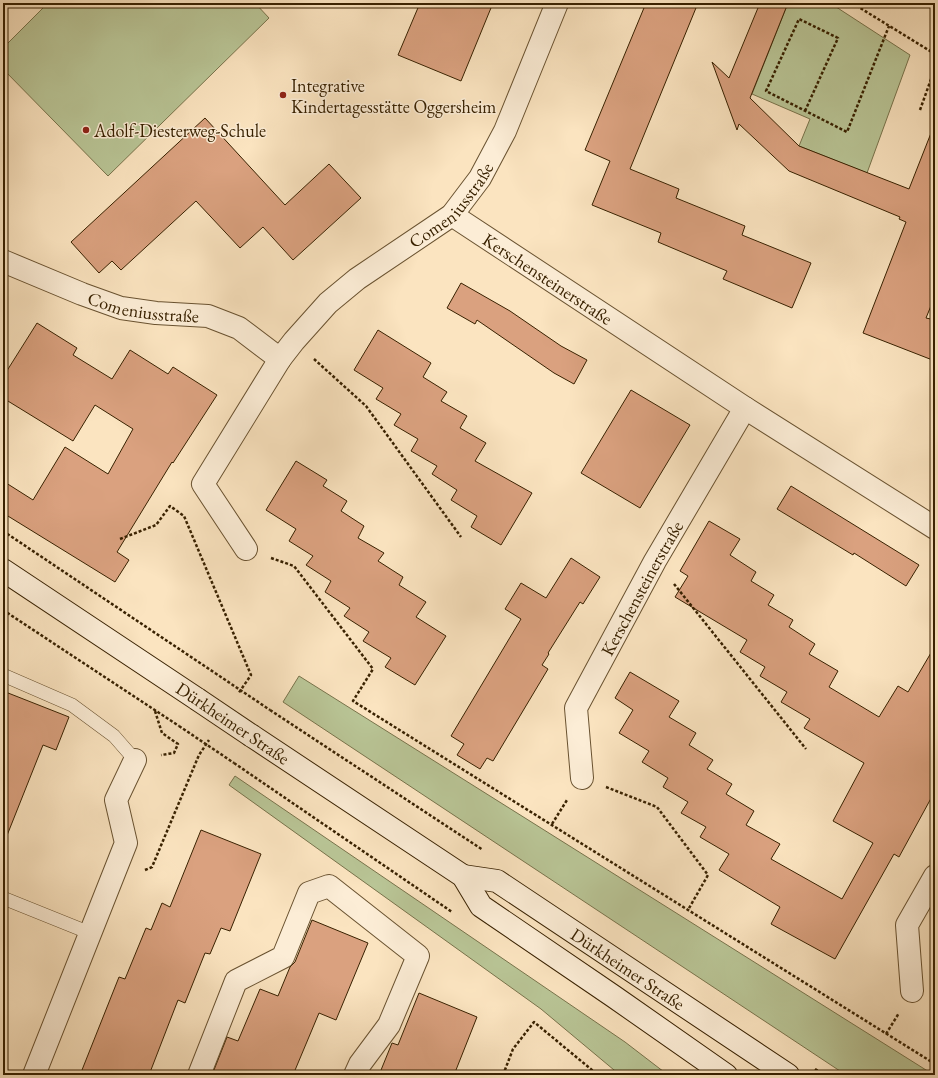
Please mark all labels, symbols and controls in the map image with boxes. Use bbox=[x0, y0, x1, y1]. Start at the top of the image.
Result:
place label: Integrative Kindertagesstätte Oggersheim bbox=[291, 74, 496, 118]
marker: Integrative Kindertagesstätte Oggersheim bbox=[278, 90, 288, 100]
place label: Adolf-Diesterweg-Schule bbox=[93, 119, 266, 142]
marker: Adolf-Diesterweg-Schule bbox=[81, 125, 91, 135]
street label: Comeniusstraße bbox=[404, 158, 498, 253]
street label: Kerschensteinerstraße bbox=[479, 227, 617, 329]
street label: Comeniusstraße bbox=[85, 286, 200, 327]
street label: Kerschensteinerstraße bbox=[595, 516, 688, 659]
street label: Dürkheimer Straße bbox=[172, 677, 294, 769]
street label: Dürkheimer Straße bbox=[567, 922, 690, 1015]

